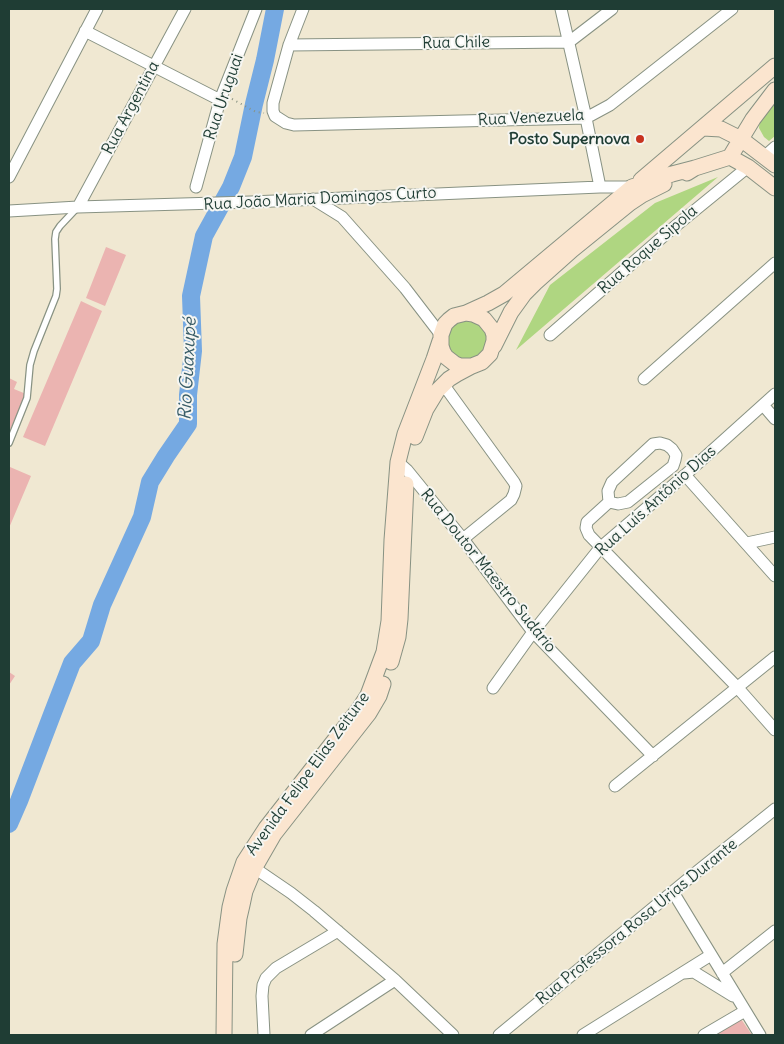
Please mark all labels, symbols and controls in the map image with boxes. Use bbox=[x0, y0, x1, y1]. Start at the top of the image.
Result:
street label: Rua Chile bbox=[422, 33, 490, 53]
street label: Rua Uruguai bbox=[200, 51, 248, 143]
street label: Rua Argentina bbox=[98, 58, 164, 158]
street label: Rua Venezuela bbox=[477, 106, 585, 130]
place label: Posto Supernova bbox=[509, 129, 630, 149]
marker: Posto Supernova bbox=[634, 133, 646, 145]
street label: Rua João Maria Domingos Curto bbox=[203, 183, 437, 215]
street label: Rua Roque Sipola bbox=[594, 202, 702, 298]
water label: Rio Guaxupé bbox=[175, 317, 201, 421]
street label: Rua Luís Antônio Dias bbox=[592, 442, 720, 560]
street label: Rua Doutor Maestro Sudário bbox=[416, 485, 560, 657]
street label: Avenida Felipe Elias Zeitune bbox=[242, 689, 374, 859]
street label: Rua Professora Rosa Urias Durante bbox=[533, 835, 741, 1009]

